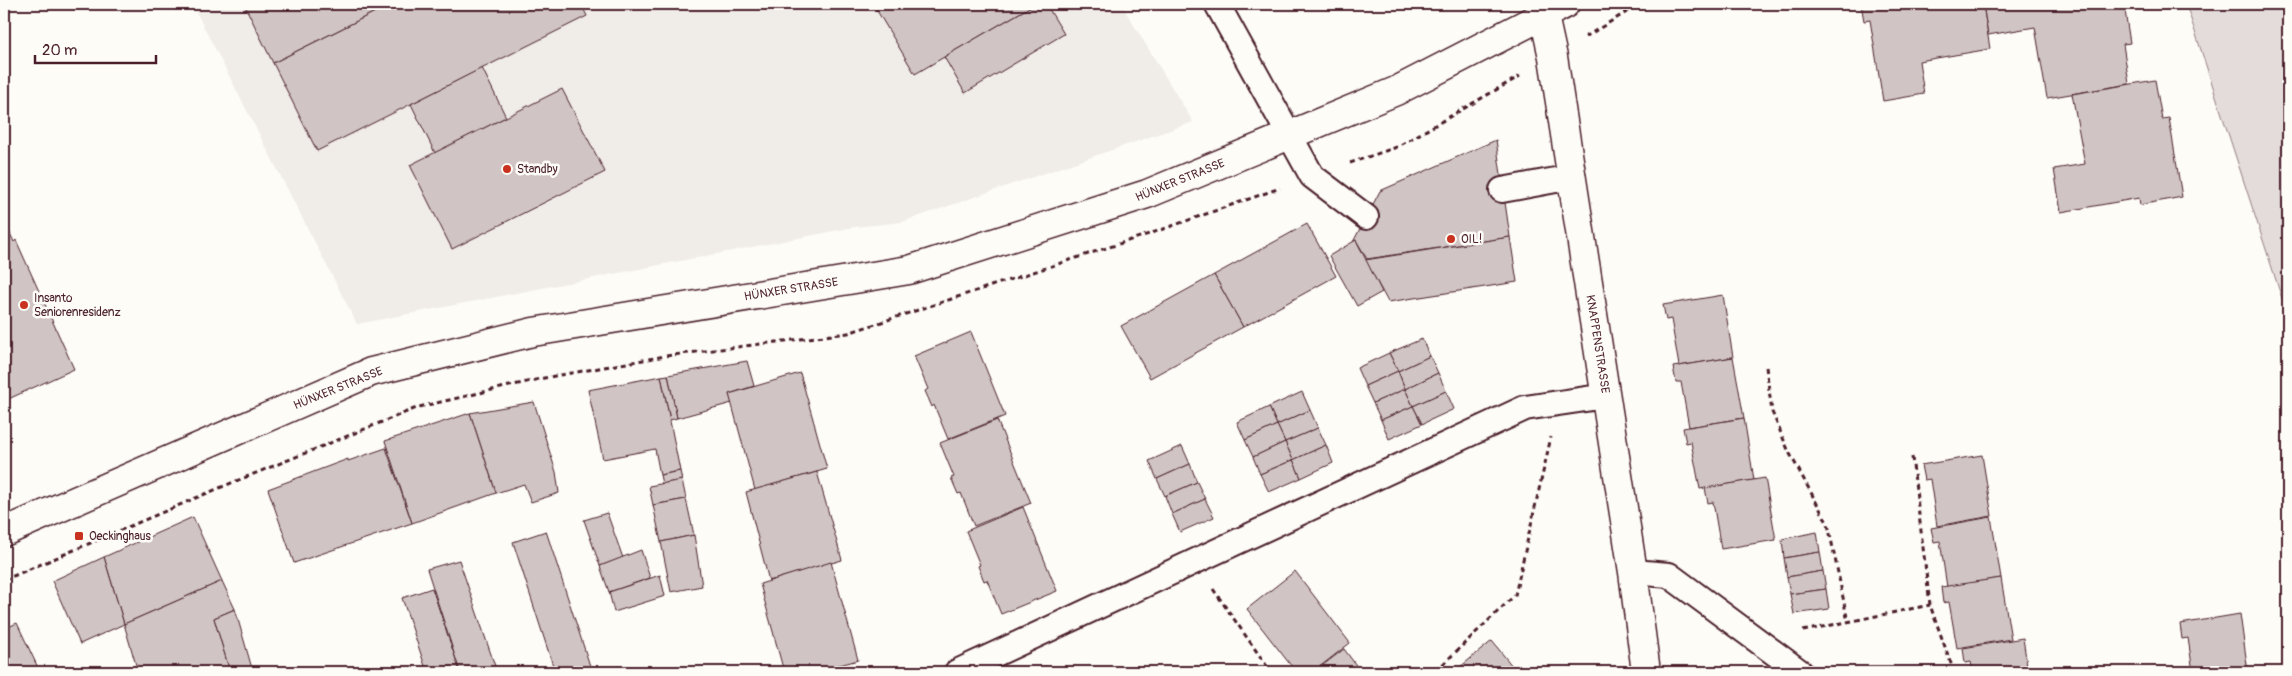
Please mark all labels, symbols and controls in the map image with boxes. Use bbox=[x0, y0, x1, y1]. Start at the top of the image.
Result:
scale bar bbox=[35, 32, 156, 64]
text: 20 m bbox=[42, 41, 77, 60]
street label: HÜNXER STRASSE bbox=[1133, 155, 1227, 205]
place label: Standby bbox=[517, 162, 558, 177]
marker: Standby bbox=[501, 163, 513, 175]
place label: OIL! bbox=[1461, 232, 1482, 247]
marker: OIL! bbox=[1445, 233, 1457, 245]
street label: HÜNXER STRASSE bbox=[743, 274, 839, 304]
place label: Insanto Seniorenresidenz bbox=[34, 291, 121, 320]
street label: KNAPPENSTRASSE bbox=[1582, 294, 1613, 394]
marker: Insanto Seniorenresidenz bbox=[18, 299, 30, 311]
street label: HÜNXER STRASSE bbox=[291, 363, 385, 413]
place label: Oeckinghaus bbox=[89, 529, 152, 544]
marker: Oeckinghaus bbox=[73, 530, 85, 542]

